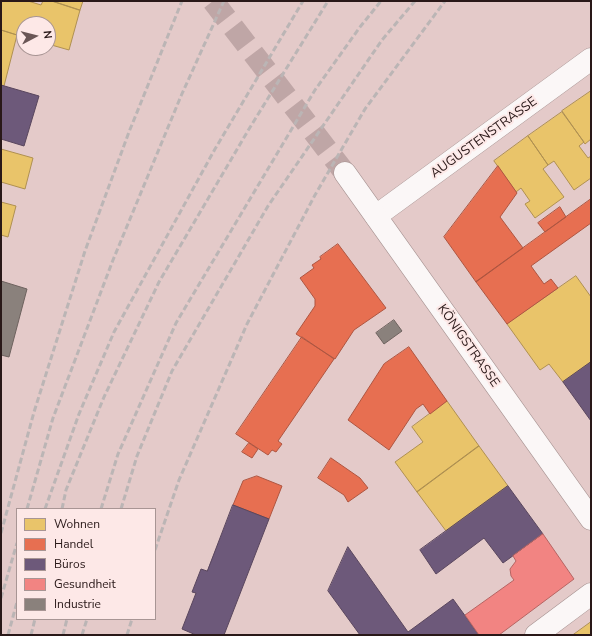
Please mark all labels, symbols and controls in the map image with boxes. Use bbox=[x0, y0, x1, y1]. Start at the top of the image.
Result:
north arrow bbox=[16, 16, 56, 56]
text: N bbox=[39, 30, 55, 40]
street label: AUGUSTENSTRASSE bbox=[428, 94, 540, 182]
street label: KÖNIGSTRASSE bbox=[434, 302, 502, 390]
legend bbox=[16, 508, 156, 620]
text: Wohnen bbox=[54, 516, 100, 532]
text: Handel bbox=[54, 536, 93, 552]
text: Büros bbox=[54, 556, 86, 572]
text: Gesundheit bbox=[54, 576, 116, 592]
text: Industrie bbox=[54, 596, 101, 612]

